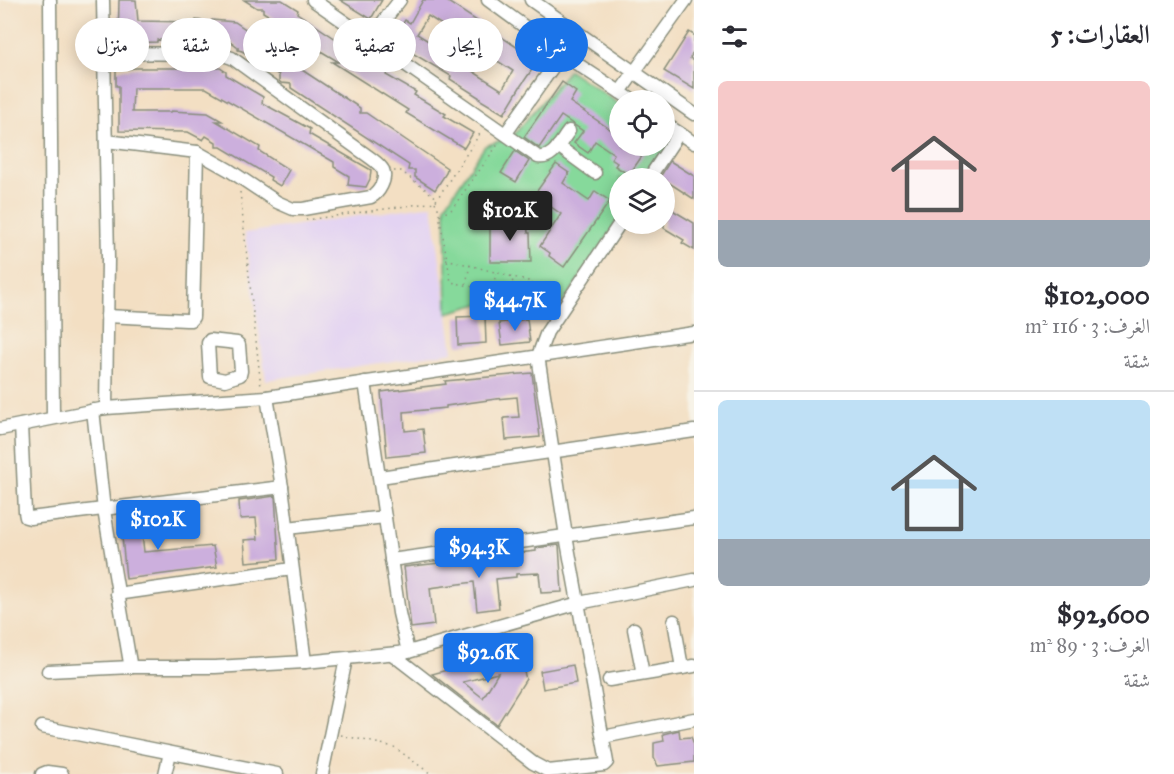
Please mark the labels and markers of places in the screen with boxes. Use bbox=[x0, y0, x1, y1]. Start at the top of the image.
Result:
pin: $102K bbox=[468, 191, 552, 242]
pin: $44.7K bbox=[466, 281, 564, 332]
pin: $102K bbox=[116, 500, 200, 551]
pin: $94.3K bbox=[430, 528, 528, 579]
pin: $92.6K bbox=[439, 633, 537, 684]

